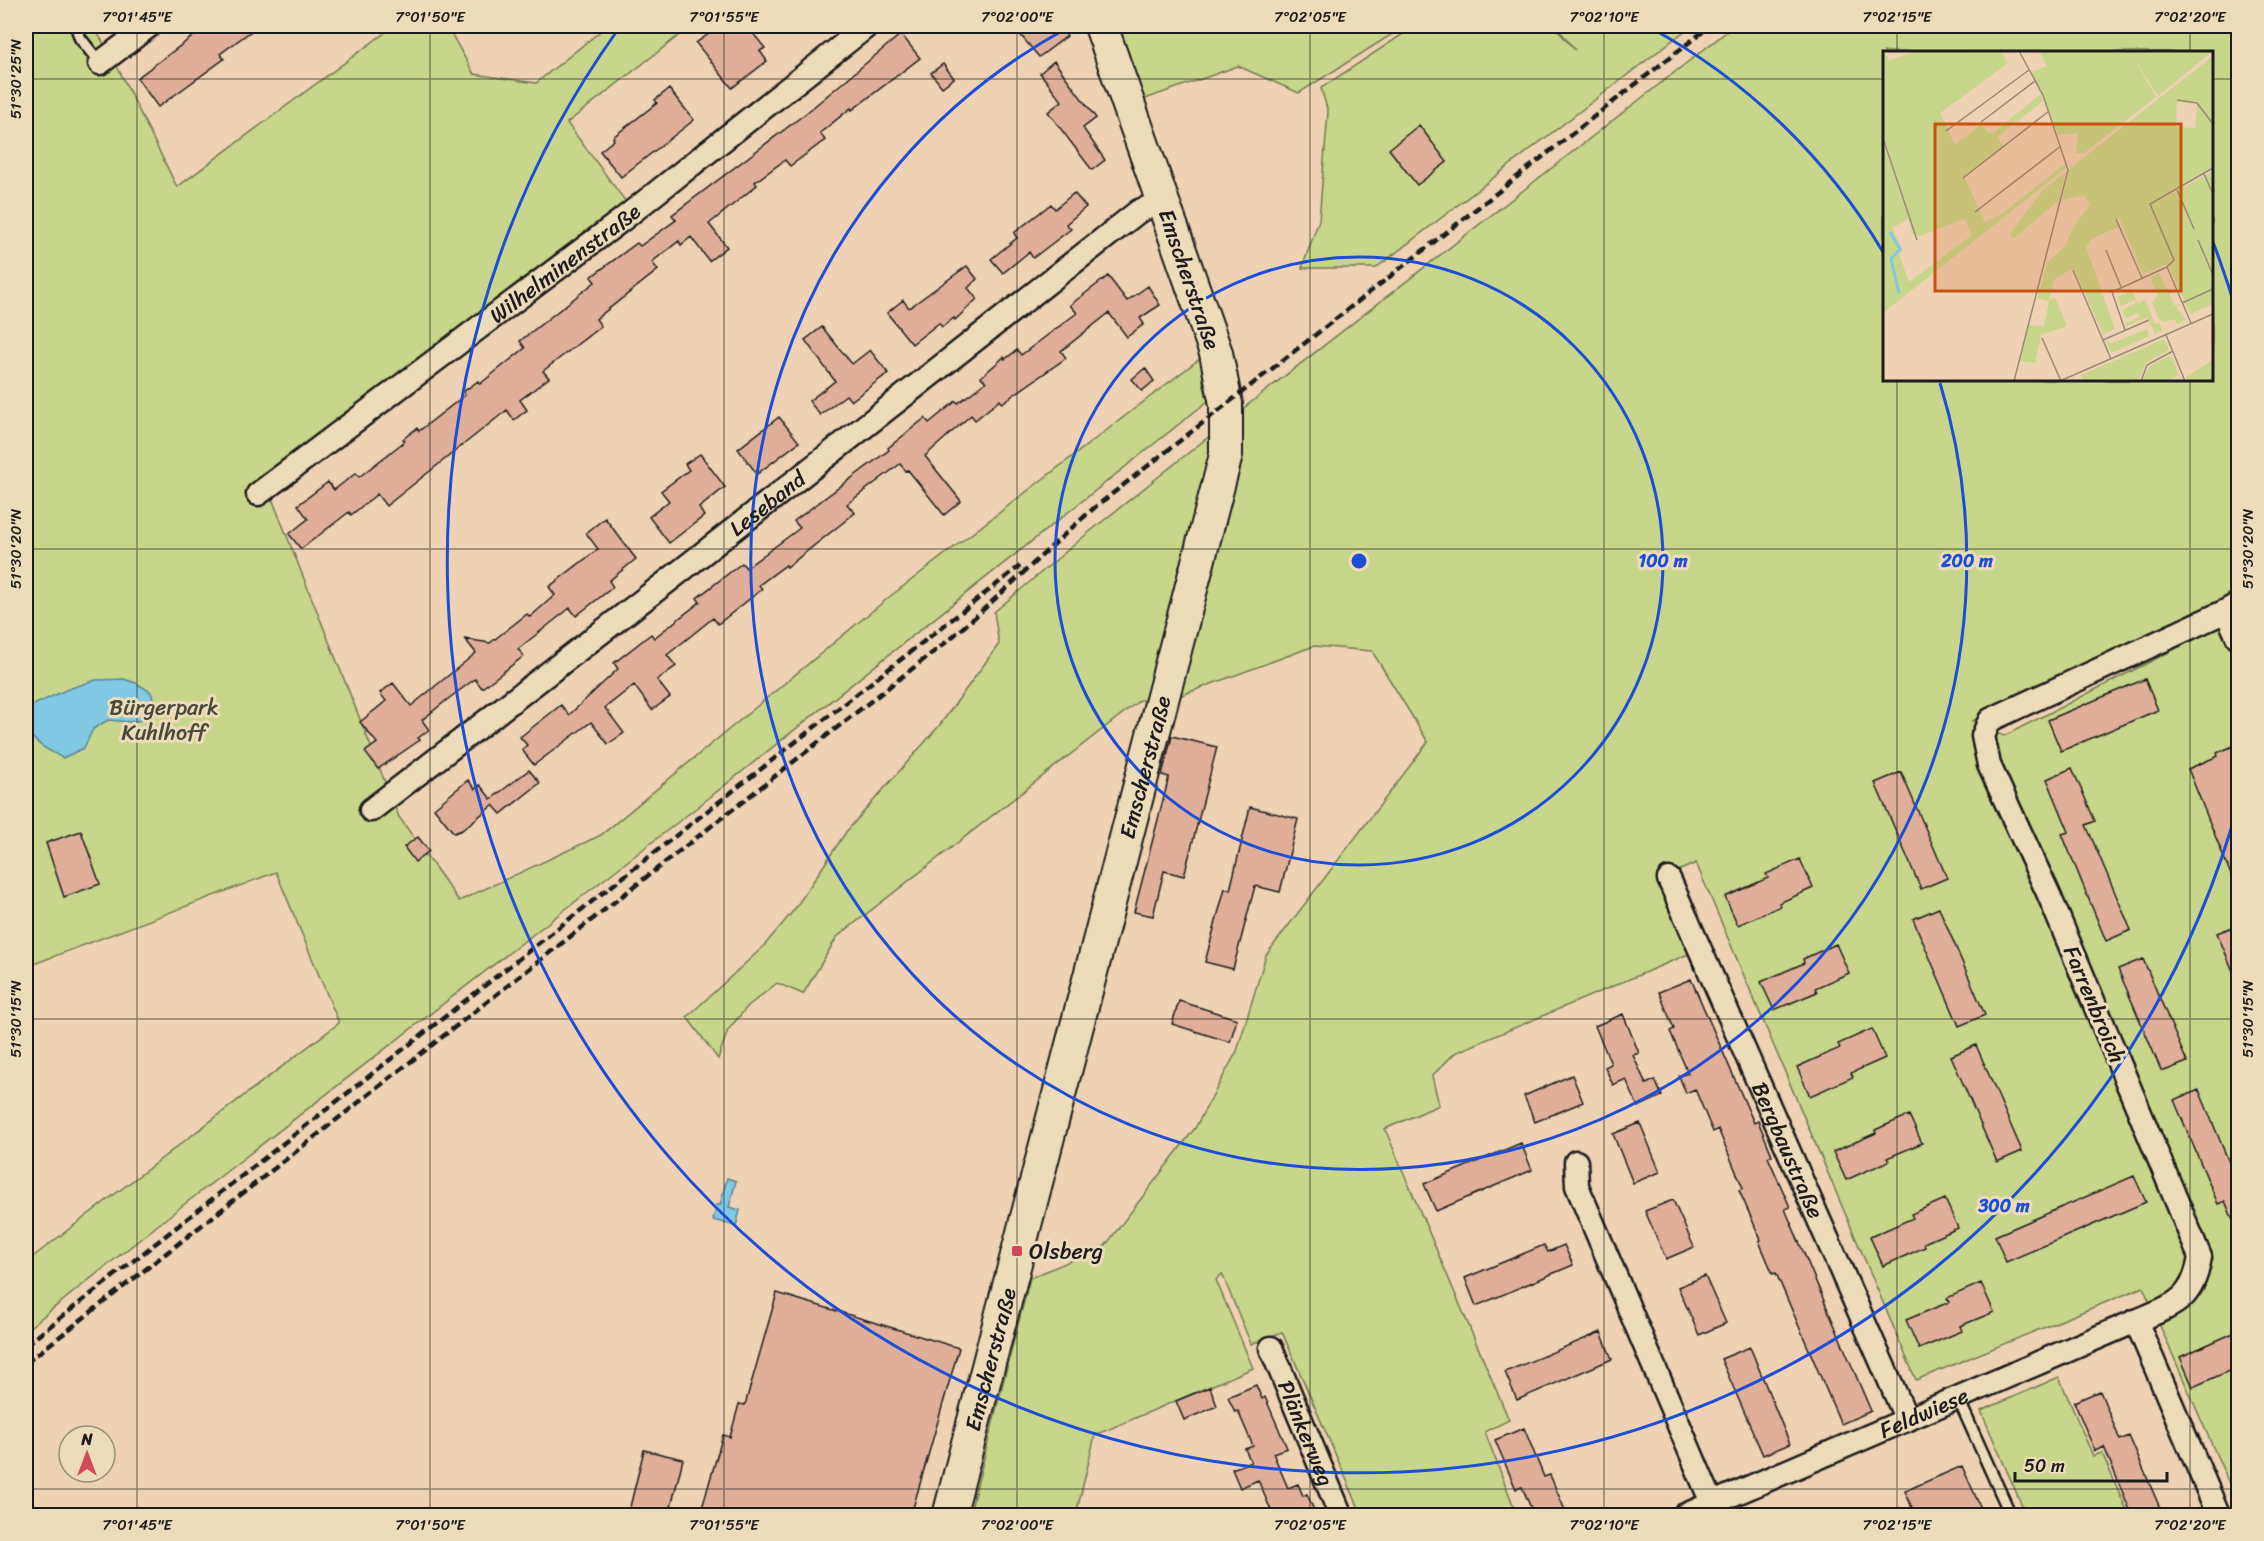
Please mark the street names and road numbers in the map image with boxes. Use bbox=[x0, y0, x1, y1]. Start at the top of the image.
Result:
street label: Wilhelminenstraße bbox=[481, 193, 650, 334]
street label: Emscherstraße bbox=[1147, 204, 1232, 355]
street label: Leseband bbox=[720, 460, 816, 546]
street label: Emscherstraße bbox=[1108, 691, 1182, 843]
street label: Farrenbroich bbox=[2052, 939, 2137, 1069]
street label: Bergbaustraße bbox=[1740, 1075, 1835, 1225]
street label: Emscherstraße bbox=[953, 1283, 1028, 1435]
street label: Plänkerweg bbox=[1266, 1374, 1346, 1492]
street label: Feldwiese bbox=[1873, 1376, 1975, 1449]

